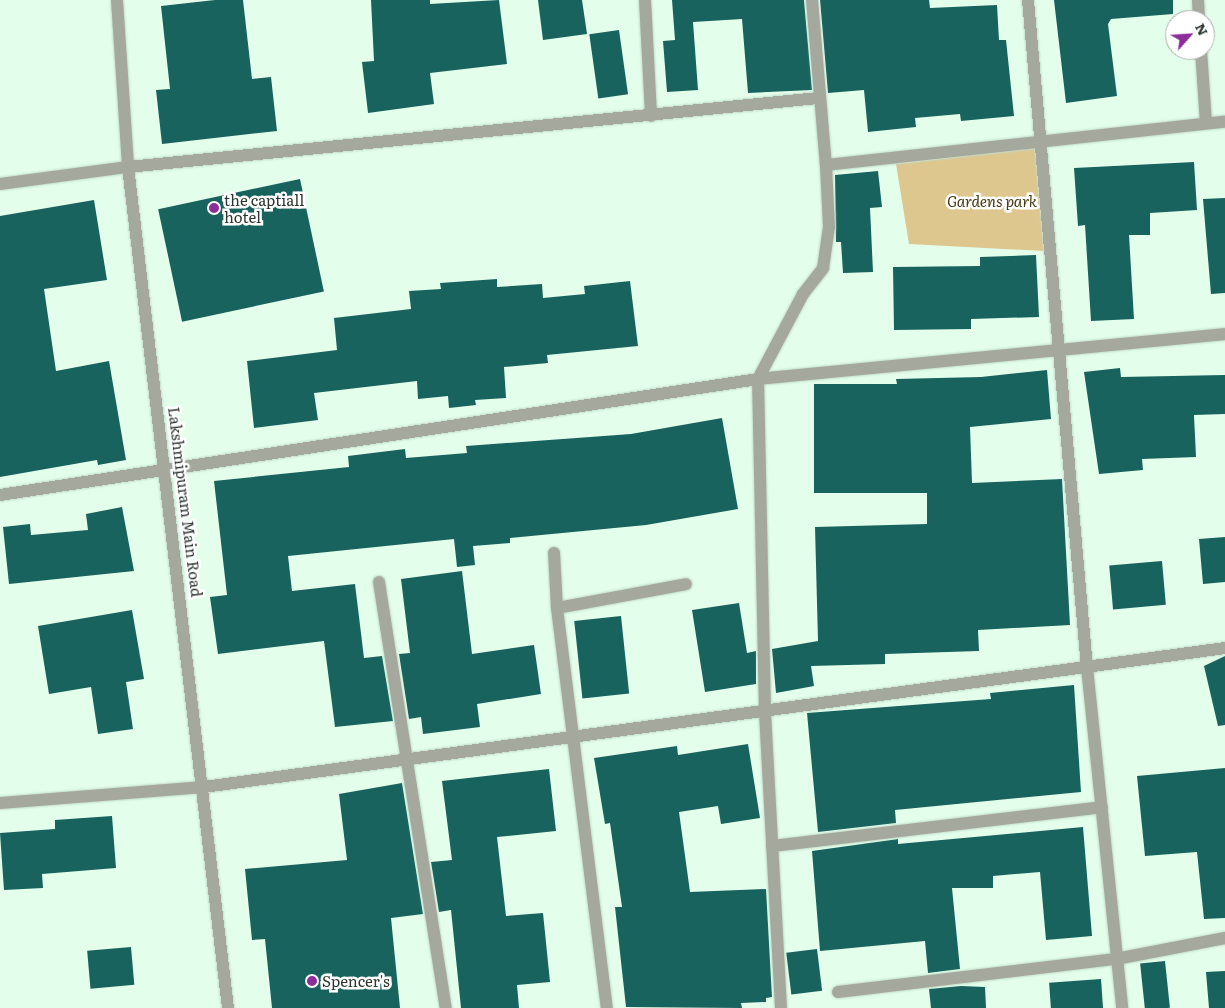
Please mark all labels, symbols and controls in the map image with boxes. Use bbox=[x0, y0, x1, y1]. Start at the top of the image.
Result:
north arrow bbox=[1165, 10, 1215, 60]
text: N bbox=[1191, 19, 1214, 39]
place label: the captiall hotel bbox=[224, 190, 304, 225]
park label: Gardens park bbox=[947, 192, 1037, 210]
marker: the captiall hotel bbox=[208, 202, 220, 214]
street label: Lakshmipuram Main Road bbox=[165, 406, 207, 598]
place label: Spencer's bbox=[322, 972, 390, 990]
marker: Spencer's bbox=[306, 975, 318, 987]

